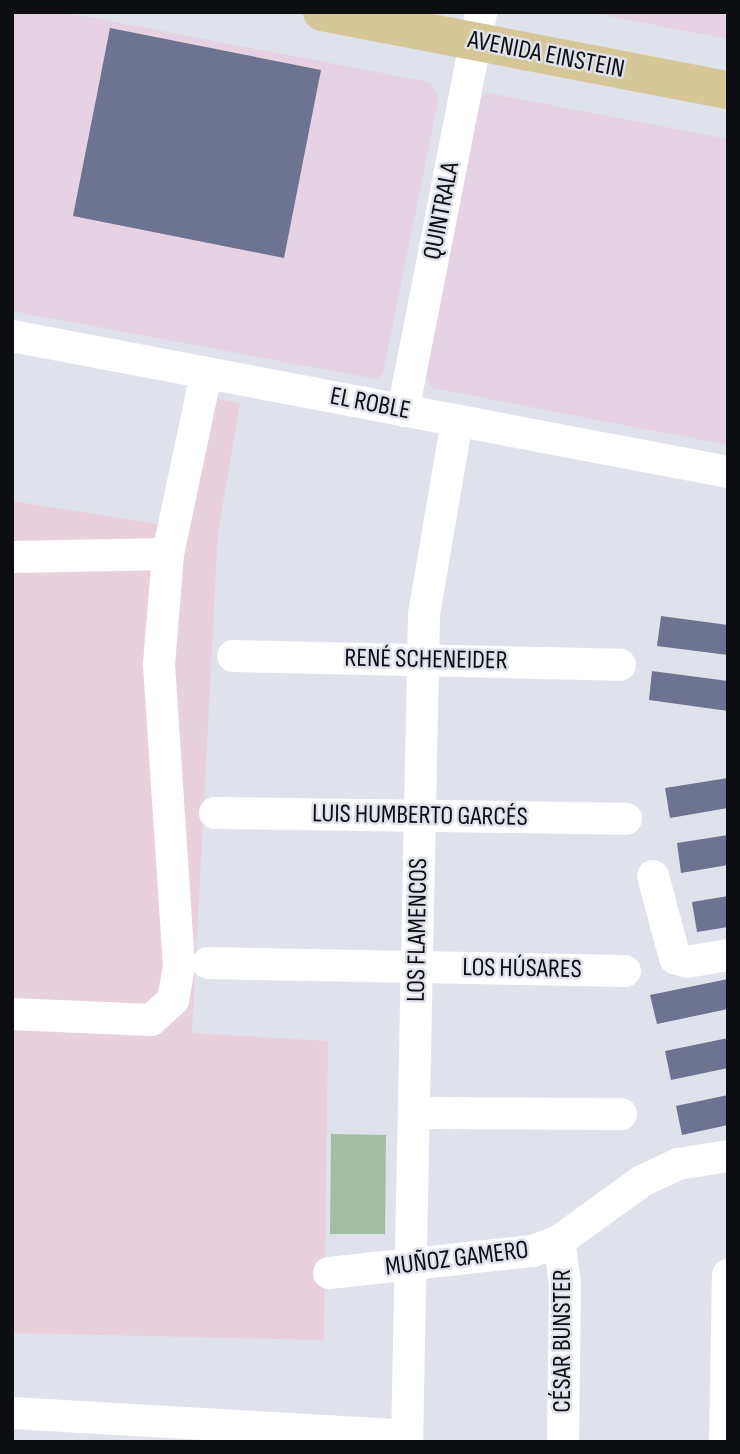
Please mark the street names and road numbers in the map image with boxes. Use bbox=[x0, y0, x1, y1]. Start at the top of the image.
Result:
street label: AVENIDA EINSTEIN bbox=[465, 25, 627, 85]
street label: QUINTRALA bbox=[417, 160, 467, 262]
street label: EL ROBLE bbox=[327, 381, 413, 427]
street label: RENÉ SCHENEIDER bbox=[344, 643, 508, 677]
street label: LUIS HUMBERTO GARCÉS bbox=[312, 799, 528, 833]
street label: LOS FLAMENCOS bbox=[401, 858, 435, 1002]
street label: LOS HÚSARES bbox=[462, 952, 582, 986]
street label: MUÑOZ GAMERO bbox=[384, 1235, 530, 1283]
street label: CÉSAR BUNSTER bbox=[547, 1269, 579, 1413]

